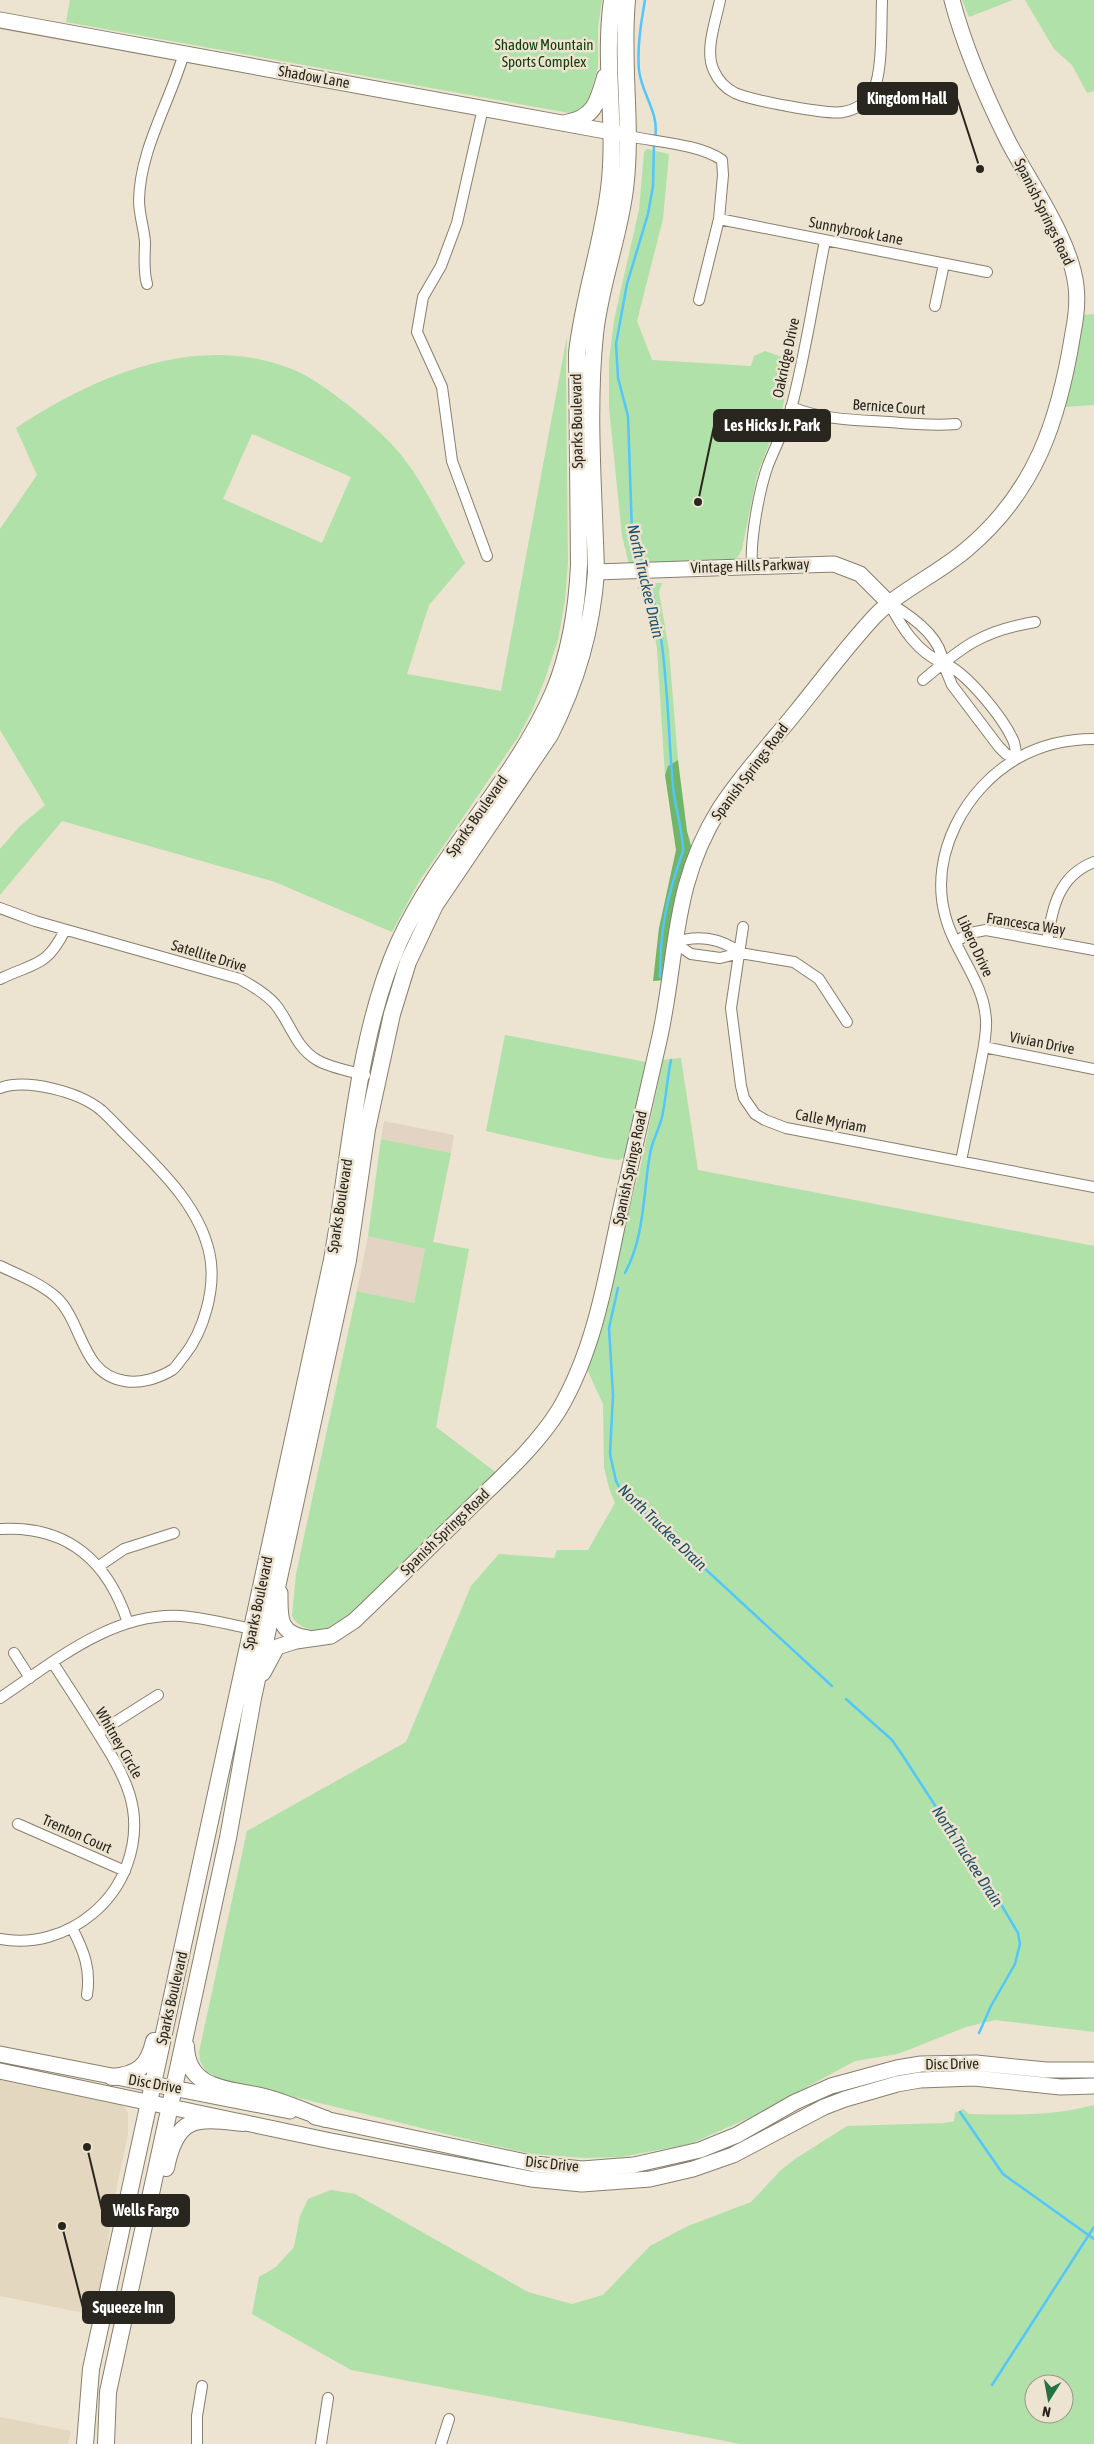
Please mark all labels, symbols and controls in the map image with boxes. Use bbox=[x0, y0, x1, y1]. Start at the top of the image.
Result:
park label: Shadow Mountain Sports Complex bbox=[494, 36, 594, 70]
street label: Shadow Lane bbox=[277, 62, 351, 91]
callout: Kingdom Hall bbox=[858, 83, 957, 114]
text: Kingdom Hall bbox=[867, 89, 948, 107]
street label: Spanish Springs Road bbox=[1011, 156, 1078, 268]
street label: Sunnybrook Lane bbox=[808, 213, 905, 248]
street label: Oakridge Drive bbox=[769, 316, 802, 399]
street label: Sparks Boulevard bbox=[567, 373, 586, 469]
street label: Bernice Court bbox=[852, 395, 926, 418]
callout: Les Hicks Jr. Park bbox=[714, 410, 830, 441]
text: Les Hicks Jr. Park bbox=[724, 416, 821, 434]
water label: North Truckee Drain bbox=[624, 523, 668, 640]
street label: Vintage Hills Parkway bbox=[690, 555, 810, 576]
street label: Spanish Springs Road bbox=[708, 720, 792, 823]
street label: Sparks Boulevard bbox=[442, 772, 511, 860]
street label: Francesca Way bbox=[985, 909, 1067, 938]
street label: Libero Drive bbox=[954, 912, 997, 979]
street label: Satellite Drive bbox=[169, 936, 249, 975]
street label: Vivian Drive bbox=[1008, 1028, 1076, 1057]
street label: Calle Myriam bbox=[794, 1105, 868, 1136]
street label: Spanish Springs Road bbox=[609, 1109, 650, 1227]
street label: Sparks Boulevard bbox=[324, 1158, 355, 1254]
water label: North Truckee Drain bbox=[615, 1480, 711, 1574]
street label: Spanish Springs Road bbox=[397, 1485, 493, 1578]
street label: Sparks Boulevard bbox=[239, 1555, 276, 1651]
street label: Whitney Circle bbox=[92, 1704, 147, 1781]
water label: North Truckee Drain bbox=[929, 1803, 1007, 1910]
street label: Trenton Court bbox=[40, 1811, 115, 1856]
street label: Sparks Boulevard bbox=[153, 1950, 191, 2046]
street label: Disc Drive bbox=[925, 2055, 979, 2072]
street label: Disc Drive bbox=[127, 2070, 183, 2097]
street label: Disc Drive bbox=[524, 2152, 580, 2175]
callout: Wells Fargo bbox=[102, 2195, 189, 2226]
text: Wells Fargo bbox=[112, 2201, 180, 2219]
callout: Squeeze Inn bbox=[83, 2292, 174, 2323]
text: Squeeze Inn bbox=[92, 2298, 164, 2316]
north arrow bbox=[1024, 2374, 1074, 2424]
text: N bbox=[1041, 2403, 1052, 2420]

